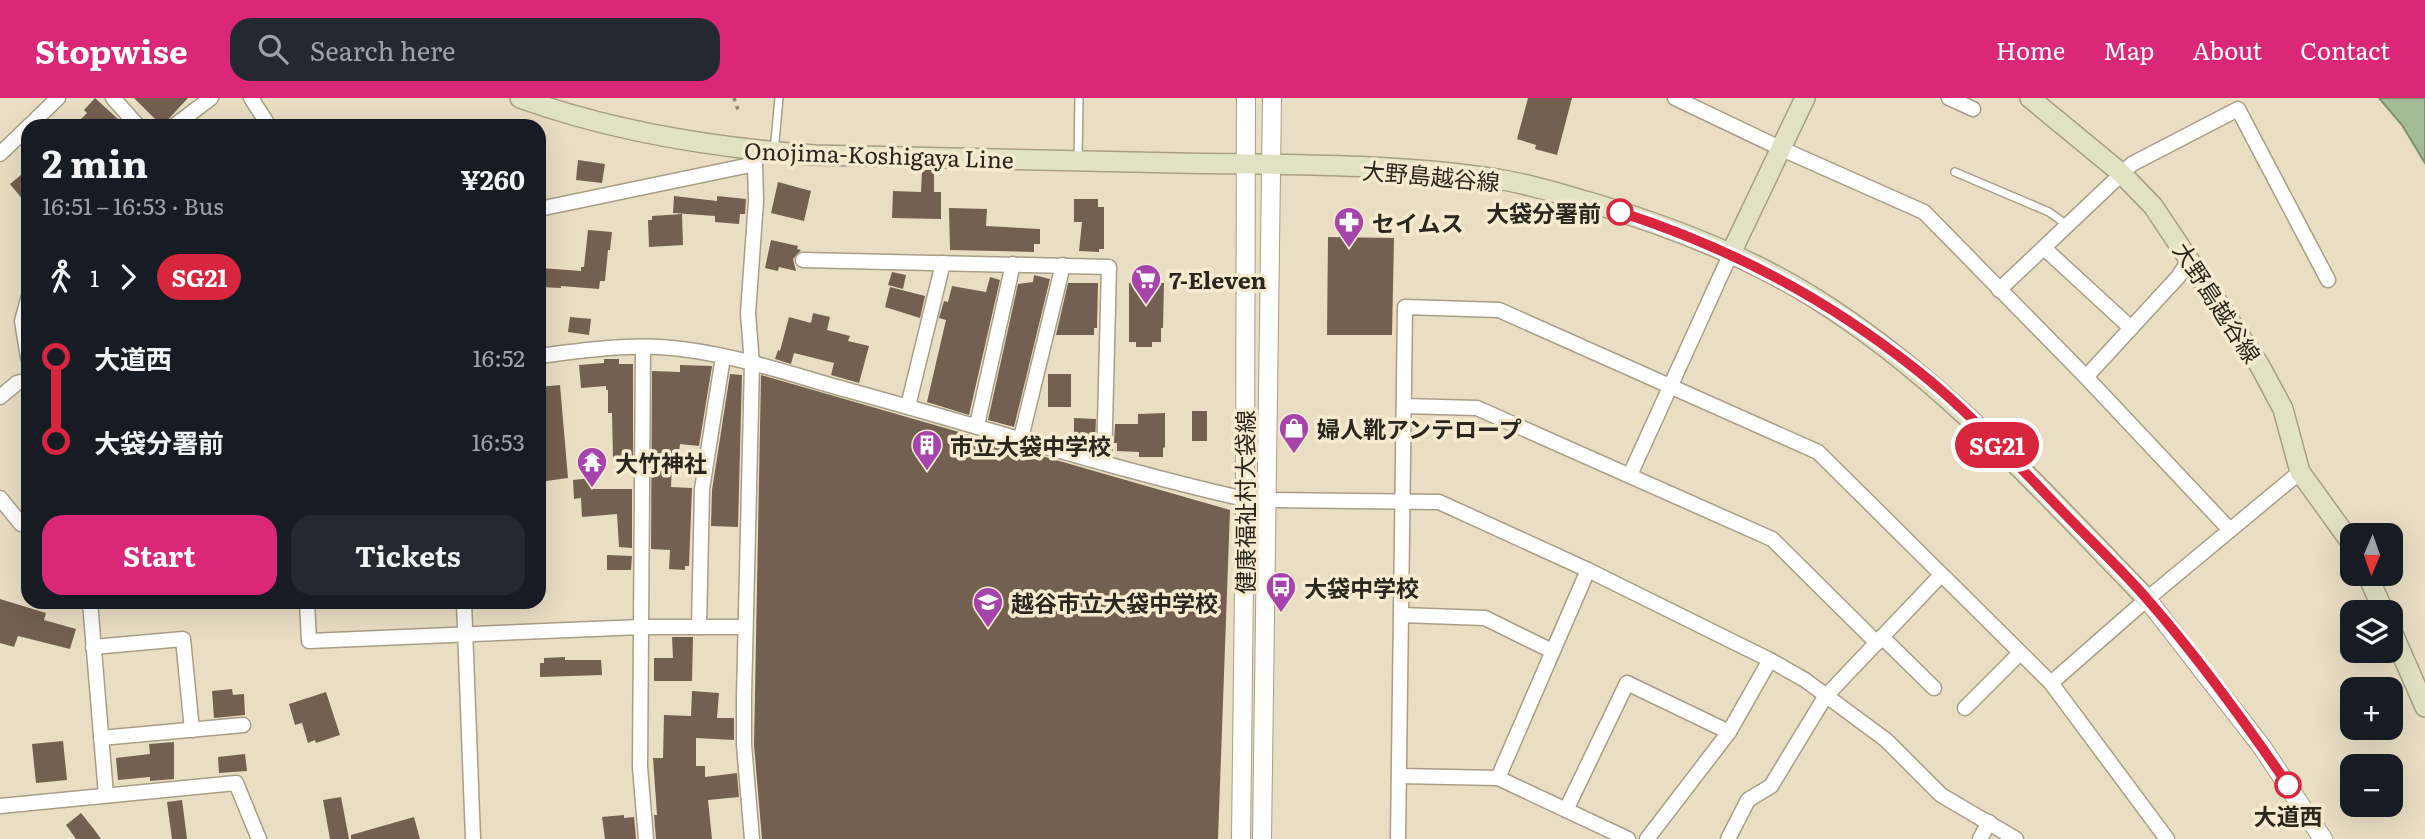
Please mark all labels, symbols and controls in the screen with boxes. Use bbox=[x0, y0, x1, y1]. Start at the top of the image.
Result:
search box bbox=[230, 18, 720, 81]
text: Stopwise bbox=[35, 25, 188, 74]
icon: search bbox=[254, 30, 292, 68]
text: Search here bbox=[310, 30, 456, 69]
text: Home bbox=[1996, 32, 2065, 67]
text: Map bbox=[2103, 32, 2154, 67]
text: About bbox=[2192, 32, 2262, 67]
text: Contact bbox=[2300, 32, 2390, 67]
street label: Onojima-Koshigaya Line bbox=[744, 132, 1015, 176]
text: 2 min bbox=[42, 133, 148, 190]
street label: 大野島越谷線 bbox=[1361, 152, 1501, 198]
text: ¥260 bbox=[460, 159, 525, 198]
text: 16:51 – 16:53 · Bus bbox=[42, 188, 224, 222]
place label: 大袋分署前 bbox=[1486, 195, 1601, 229]
marker: 大袋分署前 bbox=[1607, 199, 1633, 225]
pharmacy icon: セイムス bbox=[1332, 205, 1366, 249]
place label: セイムス bbox=[1372, 205, 1464, 239]
street label: 大野島越谷線 bbox=[2166, 235, 2270, 369]
icon: walk bbox=[42, 258, 80, 296]
icon: forward bbox=[109, 258, 147, 296]
text: SG21 bbox=[171, 259, 227, 294]
text: 1 bbox=[90, 260, 99, 294]
supermarket icon: 7-Eleven bbox=[1129, 262, 1163, 306]
place label: 7-Eleven bbox=[1169, 262, 1266, 296]
text: 大道西 bbox=[94, 338, 172, 377]
text: 16:52 bbox=[473, 340, 525, 374]
street label: 健康福祉村大袋線 bbox=[1227, 410, 1261, 594]
shop icon: 婦人靴アンテロープ bbox=[1277, 411, 1311, 455]
place label: 婦人靴アンテロープ bbox=[1317, 411, 1522, 445]
text: 大袋分署前 bbox=[94, 422, 224, 461]
line badge: SG21 bbox=[1948, 422, 2046, 468]
text: 16:53 bbox=[471, 424, 525, 458]
text: SG21 bbox=[1969, 427, 2025, 462]
building icon: 市立大袋中学校 bbox=[910, 428, 944, 472]
place label: 市立大袋中学校 bbox=[950, 428, 1111, 462]
temple icon: 大竹神社 bbox=[575, 445, 609, 489]
place label: 大竹神社 bbox=[615, 445, 707, 479]
button: Start bbox=[42, 515, 277, 595]
button: Tickets bbox=[291, 515, 525, 595]
north arrow bbox=[2340, 523, 2403, 586]
map controls bbox=[2340, 523, 2403, 817]
bus stop icon: 大袋中学校 bbox=[1264, 570, 1298, 614]
place label: 大袋中学校 bbox=[1304, 570, 1419, 604]
school or university icon: 越谷市立大袋中学校 bbox=[971, 585, 1005, 629]
place label: 越谷市立大袋中学校 bbox=[1011, 585, 1218, 619]
button: layers bbox=[2340, 600, 2403, 663]
button: + bbox=[2340, 677, 2403, 740]
button: − bbox=[2340, 754, 2403, 817]
marker: 大道西 bbox=[2275, 772, 2301, 798]
place label: 大道西 bbox=[2254, 798, 2323, 832]

